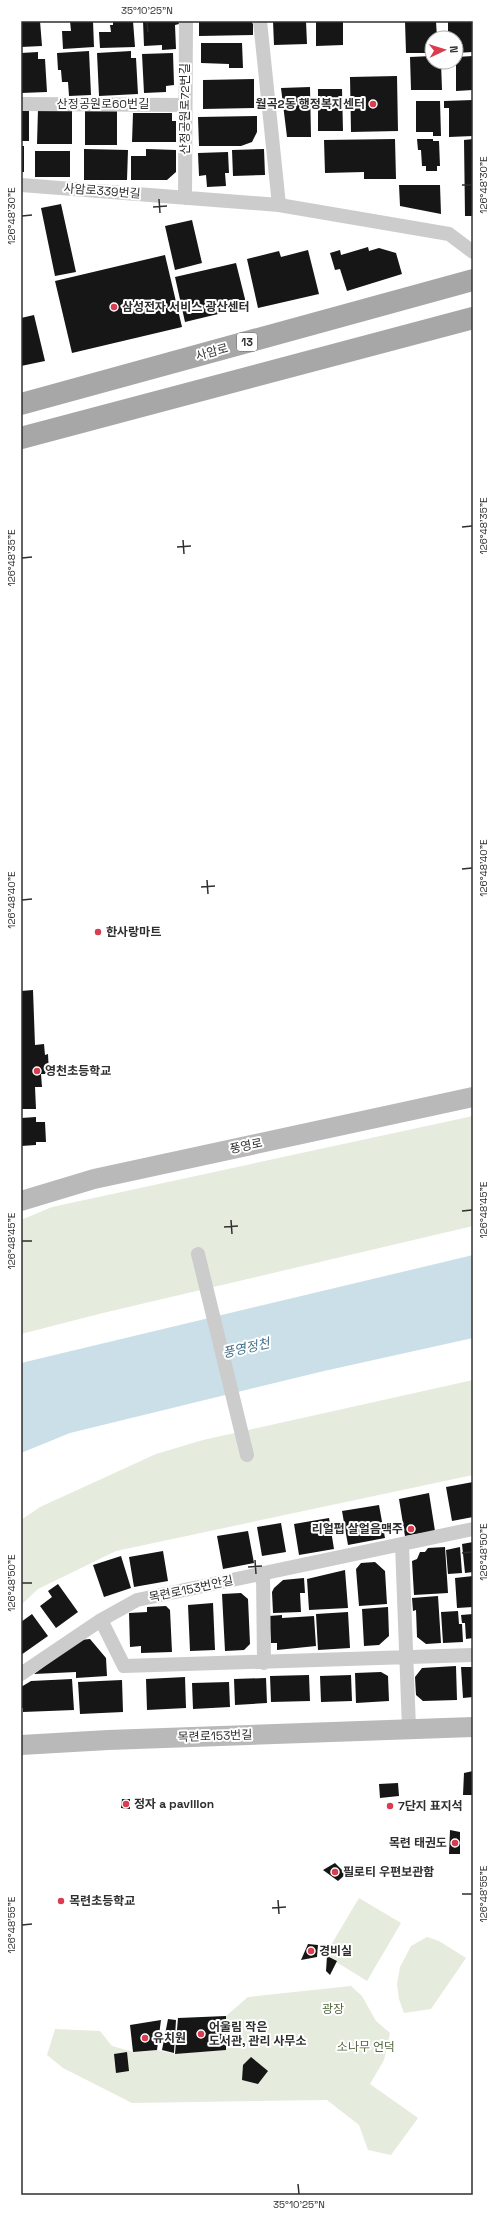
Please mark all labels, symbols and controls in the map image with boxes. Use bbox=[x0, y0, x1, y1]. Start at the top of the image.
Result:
text: 35°10'25"N bbox=[121, 4, 173, 17]
north arrow bbox=[424, 30, 464, 70]
text: N bbox=[447, 45, 461, 53]
street label: 산정공원로72번길 bbox=[177, 63, 193, 155]
street label: 산정공원로60번길 bbox=[57, 96, 149, 112]
place label: 월곡2동 행정복지센터 bbox=[255, 96, 365, 112]
marker: 월곡2동 행정복지센터 bbox=[368, 99, 378, 109]
text: 126°48'30"E bbox=[477, 156, 490, 214]
street label: 사암로339번길 bbox=[63, 180, 141, 202]
text: 126°48'30"E bbox=[5, 187, 18, 245]
place label: 삼성전자 서비스 광산센터 bbox=[122, 299, 250, 315]
marker: 삼성전자 서비스 광산센터 bbox=[109, 302, 119, 312]
road number: 13 bbox=[237, 333, 257, 351]
street label: 사암로 bbox=[194, 340, 230, 364]
text: 126°48'35"E bbox=[477, 497, 490, 555]
text: 126°48'35"E bbox=[5, 529, 18, 587]
text: 126°48'40"E bbox=[477, 839, 490, 897]
text: 126°48'40"E bbox=[5, 871, 18, 929]
place label: 한사랑마트 bbox=[106, 924, 161, 940]
marker: 한사랑마트 bbox=[93, 927, 103, 937]
place label: 영천초등학교 bbox=[45, 1063, 111, 1079]
marker: 영천초등학교 bbox=[32, 1066, 42, 1076]
street label: 풍영로 bbox=[228, 1135, 264, 1157]
text: 126°48'45"E bbox=[477, 1181, 490, 1238]
text: 126°48'45"E bbox=[5, 1212, 18, 1269]
water label: 풍영정천 bbox=[221, 1334, 272, 1362]
place label: 리얼펍 살얼음맥주 bbox=[312, 1521, 403, 1537]
text: 126°48'50"E bbox=[477, 1523, 490, 1581]
marker: 리얼펍 살얼음맥주 bbox=[406, 1524, 416, 1534]
text: 126°48'50"E bbox=[5, 1554, 18, 1612]
street label: 목련로153번안길 bbox=[147, 1572, 235, 1606]
street label: 목련로153번길 bbox=[177, 1727, 253, 1745]
place label: 정자 a pavilion bbox=[134, 1796, 214, 1812]
place label: 7단지 표지석 bbox=[398, 1798, 463, 1814]
marker: 정자 a pavilion bbox=[121, 1799, 131, 1809]
marker: 7단지 표지석 bbox=[385, 1801, 395, 1811]
place label: 목련 태권도 bbox=[389, 1835, 447, 1851]
marker: 목련 태권도 bbox=[450, 1838, 460, 1848]
place label: 필로티 우편보관함 bbox=[343, 1864, 434, 1880]
text: 126°48'55"E bbox=[477, 1865, 490, 1923]
marker: 필로티 우편보관함 bbox=[330, 1867, 340, 1877]
place label: 목련초등학교 bbox=[69, 1893, 135, 1909]
text: 126°48'55"E bbox=[5, 1896, 18, 1954]
marker: 목련초등학교 bbox=[56, 1896, 66, 1906]
place label: 경비실 bbox=[319, 1943, 352, 1959]
marker: 경비실 bbox=[306, 1946, 316, 1956]
park label: 광장 bbox=[322, 2001, 344, 2017]
place label: 어울림 작은 도서관, 관리 사무소 bbox=[209, 2019, 307, 2049]
marker: 어울림 작은 도서관, 관리 사무소 bbox=[196, 2029, 206, 2039]
place label: 유치원 bbox=[153, 2030, 186, 2046]
marker: 유치원 bbox=[140, 2033, 150, 2043]
park label: 소나무 언덕 bbox=[337, 2039, 395, 2055]
text: 35°10'25"N bbox=[273, 2198, 325, 2211]

